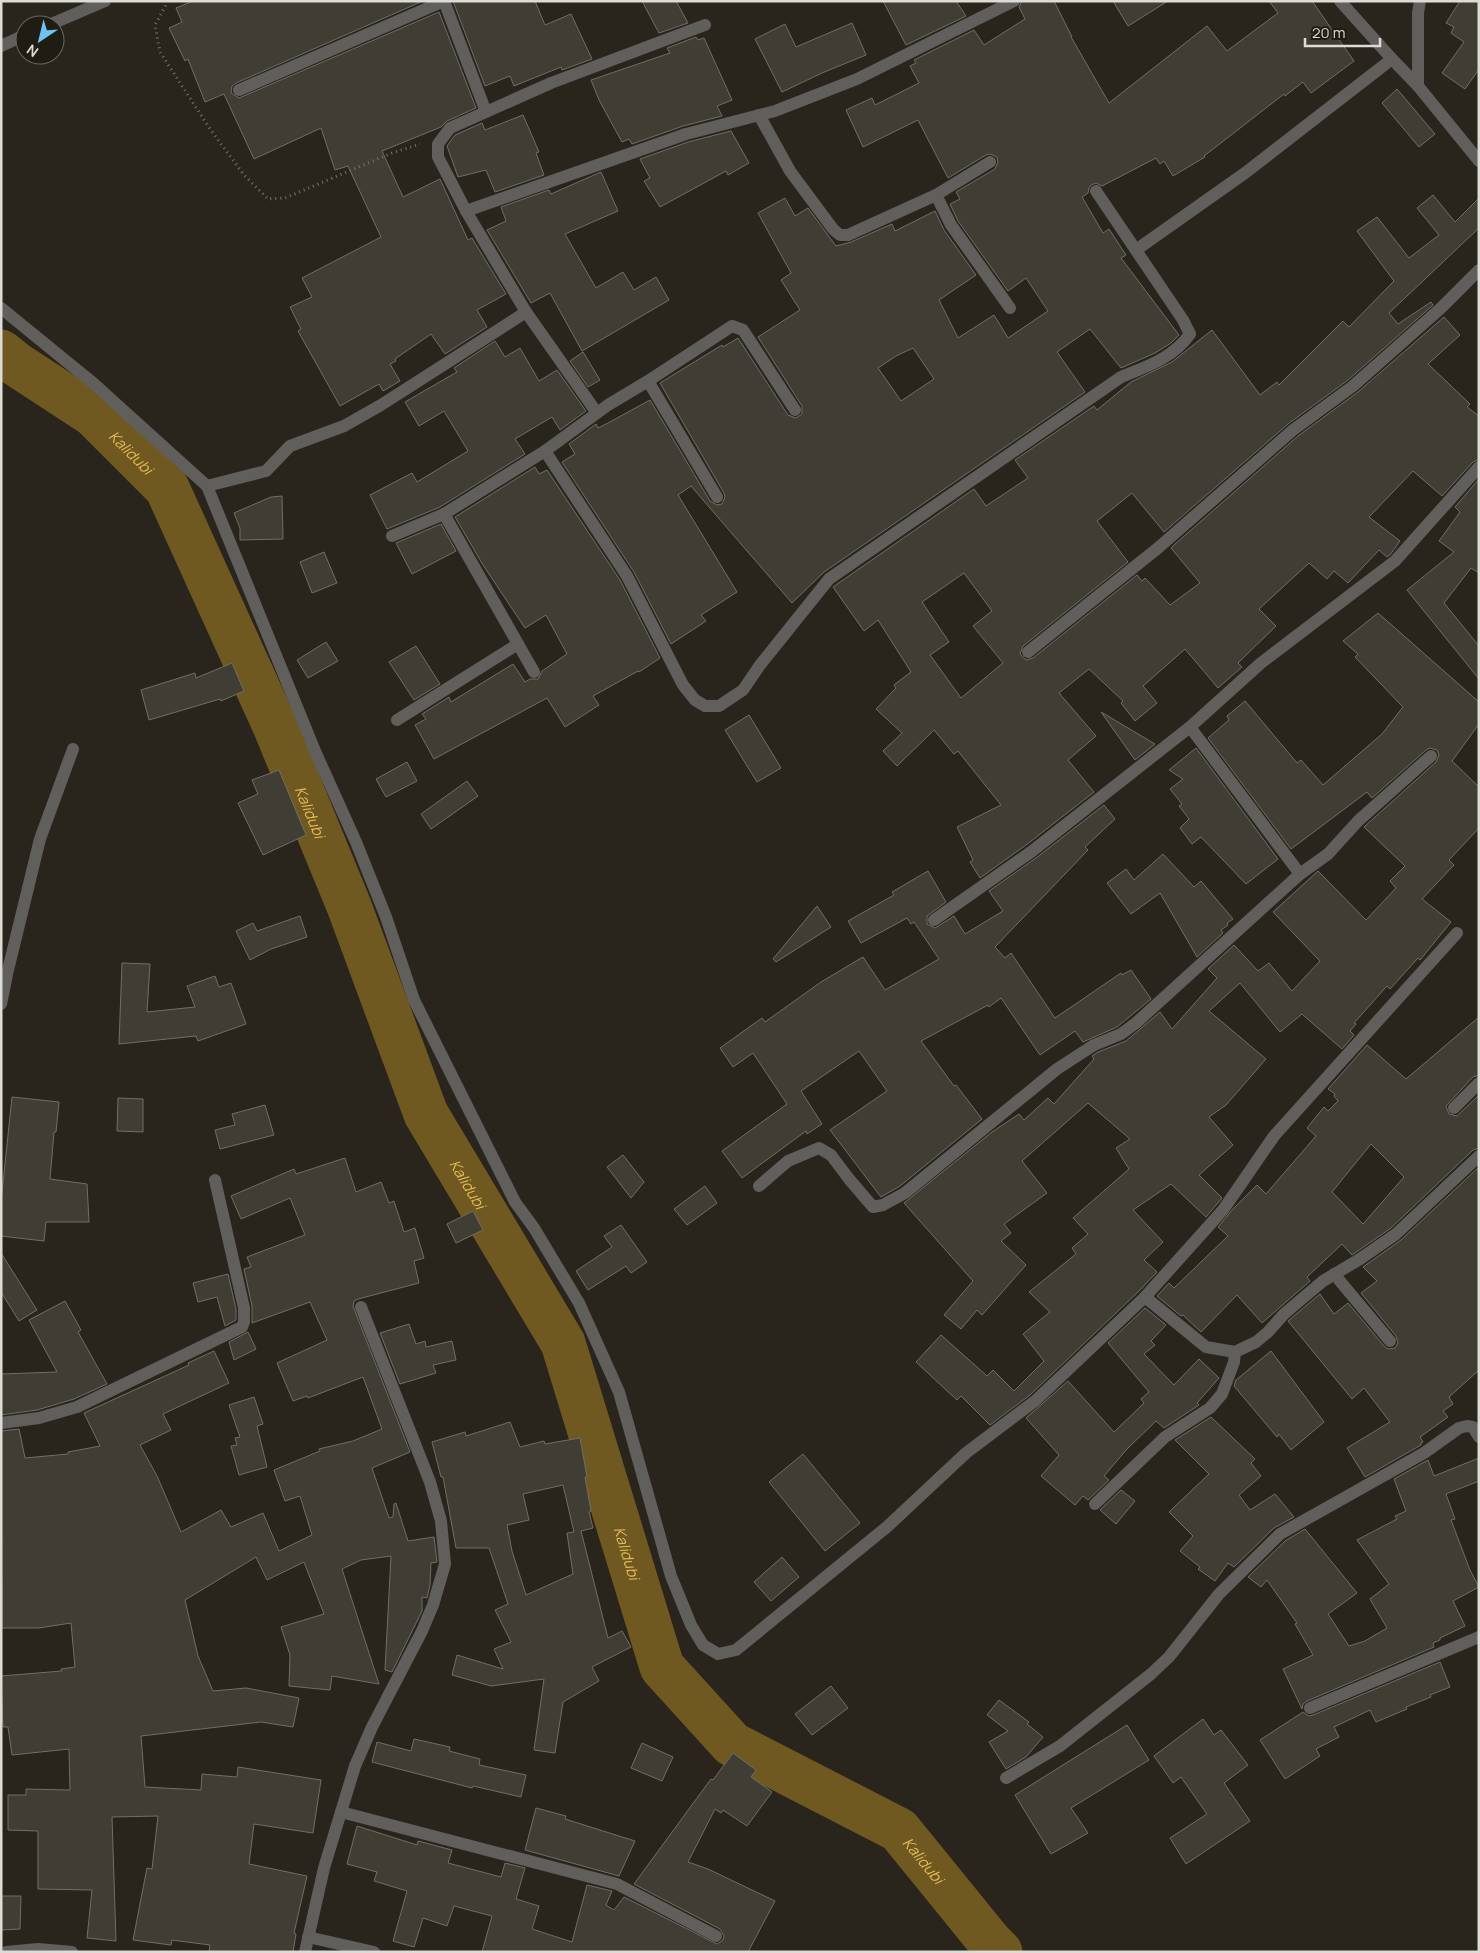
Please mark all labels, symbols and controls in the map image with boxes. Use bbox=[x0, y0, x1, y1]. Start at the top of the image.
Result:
north arrow bbox=[15, 15, 65, 65]
scale bar bbox=[1305, 15, 1380, 47]
text: 20 m bbox=[1312, 22, 1345, 43]
text: N bbox=[23, 40, 42, 62]
water label: Kalidubi bbox=[104, 425, 160, 481]
water label: Kalidubi bbox=[290, 783, 331, 844]
water label: Kalidubi bbox=[445, 1155, 492, 1215]
water label: Kalidubi bbox=[609, 1524, 646, 1585]
water label: Kalidubi bbox=[898, 1833, 951, 1890]

